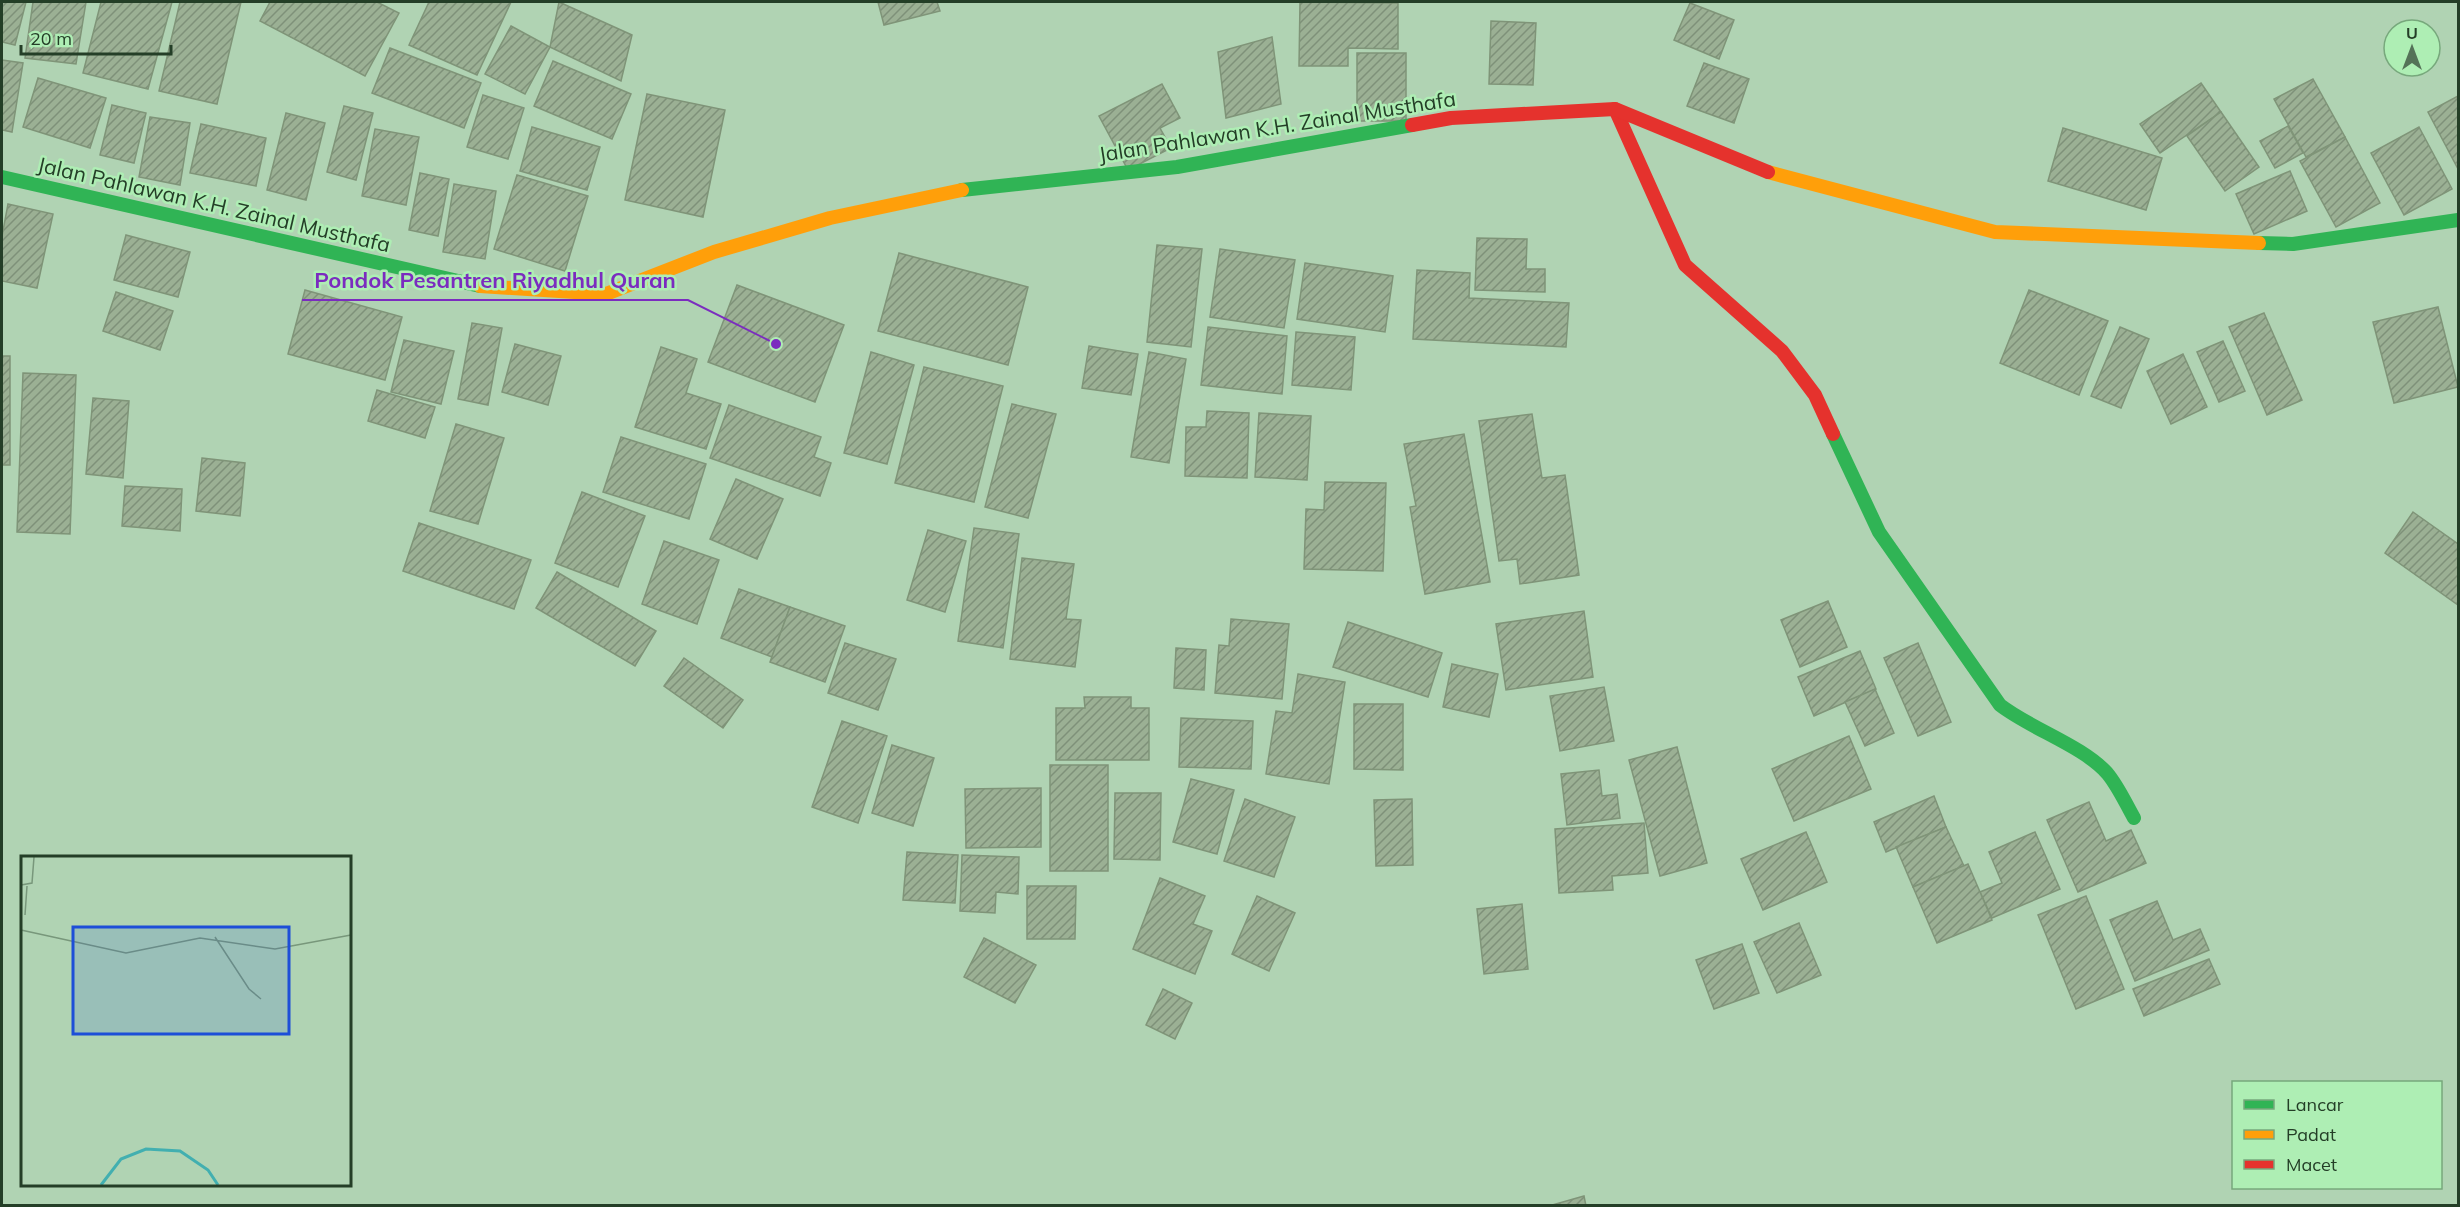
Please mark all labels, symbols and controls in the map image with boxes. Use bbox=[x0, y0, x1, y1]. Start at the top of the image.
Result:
scale bar bbox=[21, 18, 171, 56]
north arrow bbox=[2382, 18, 2442, 78]
text: U bbox=[2406, 23, 2418, 43]
text: 20 m bbox=[30, 27, 72, 50]
street label: Jalan Pahlawan K.H. Zainal Musthafa bbox=[1097, 85, 1457, 167]
street label: Jalan Pahlawan K.H. Zainal Musthafa bbox=[35, 151, 393, 257]
callout: Pondok Pesantren Riyadhul Quran bbox=[302, 260, 688, 300]
text: Pondok Pesantren Riyadhul Quran bbox=[314, 266, 676, 294]
inset map bbox=[21, 856, 351, 1186]
legend bbox=[2232, 1081, 2442, 1189]
text: Lancar bbox=[2286, 1093, 2344, 1116]
text: Padat bbox=[2286, 1123, 2336, 1146]
text: Macet bbox=[2286, 1153, 2337, 1176]

